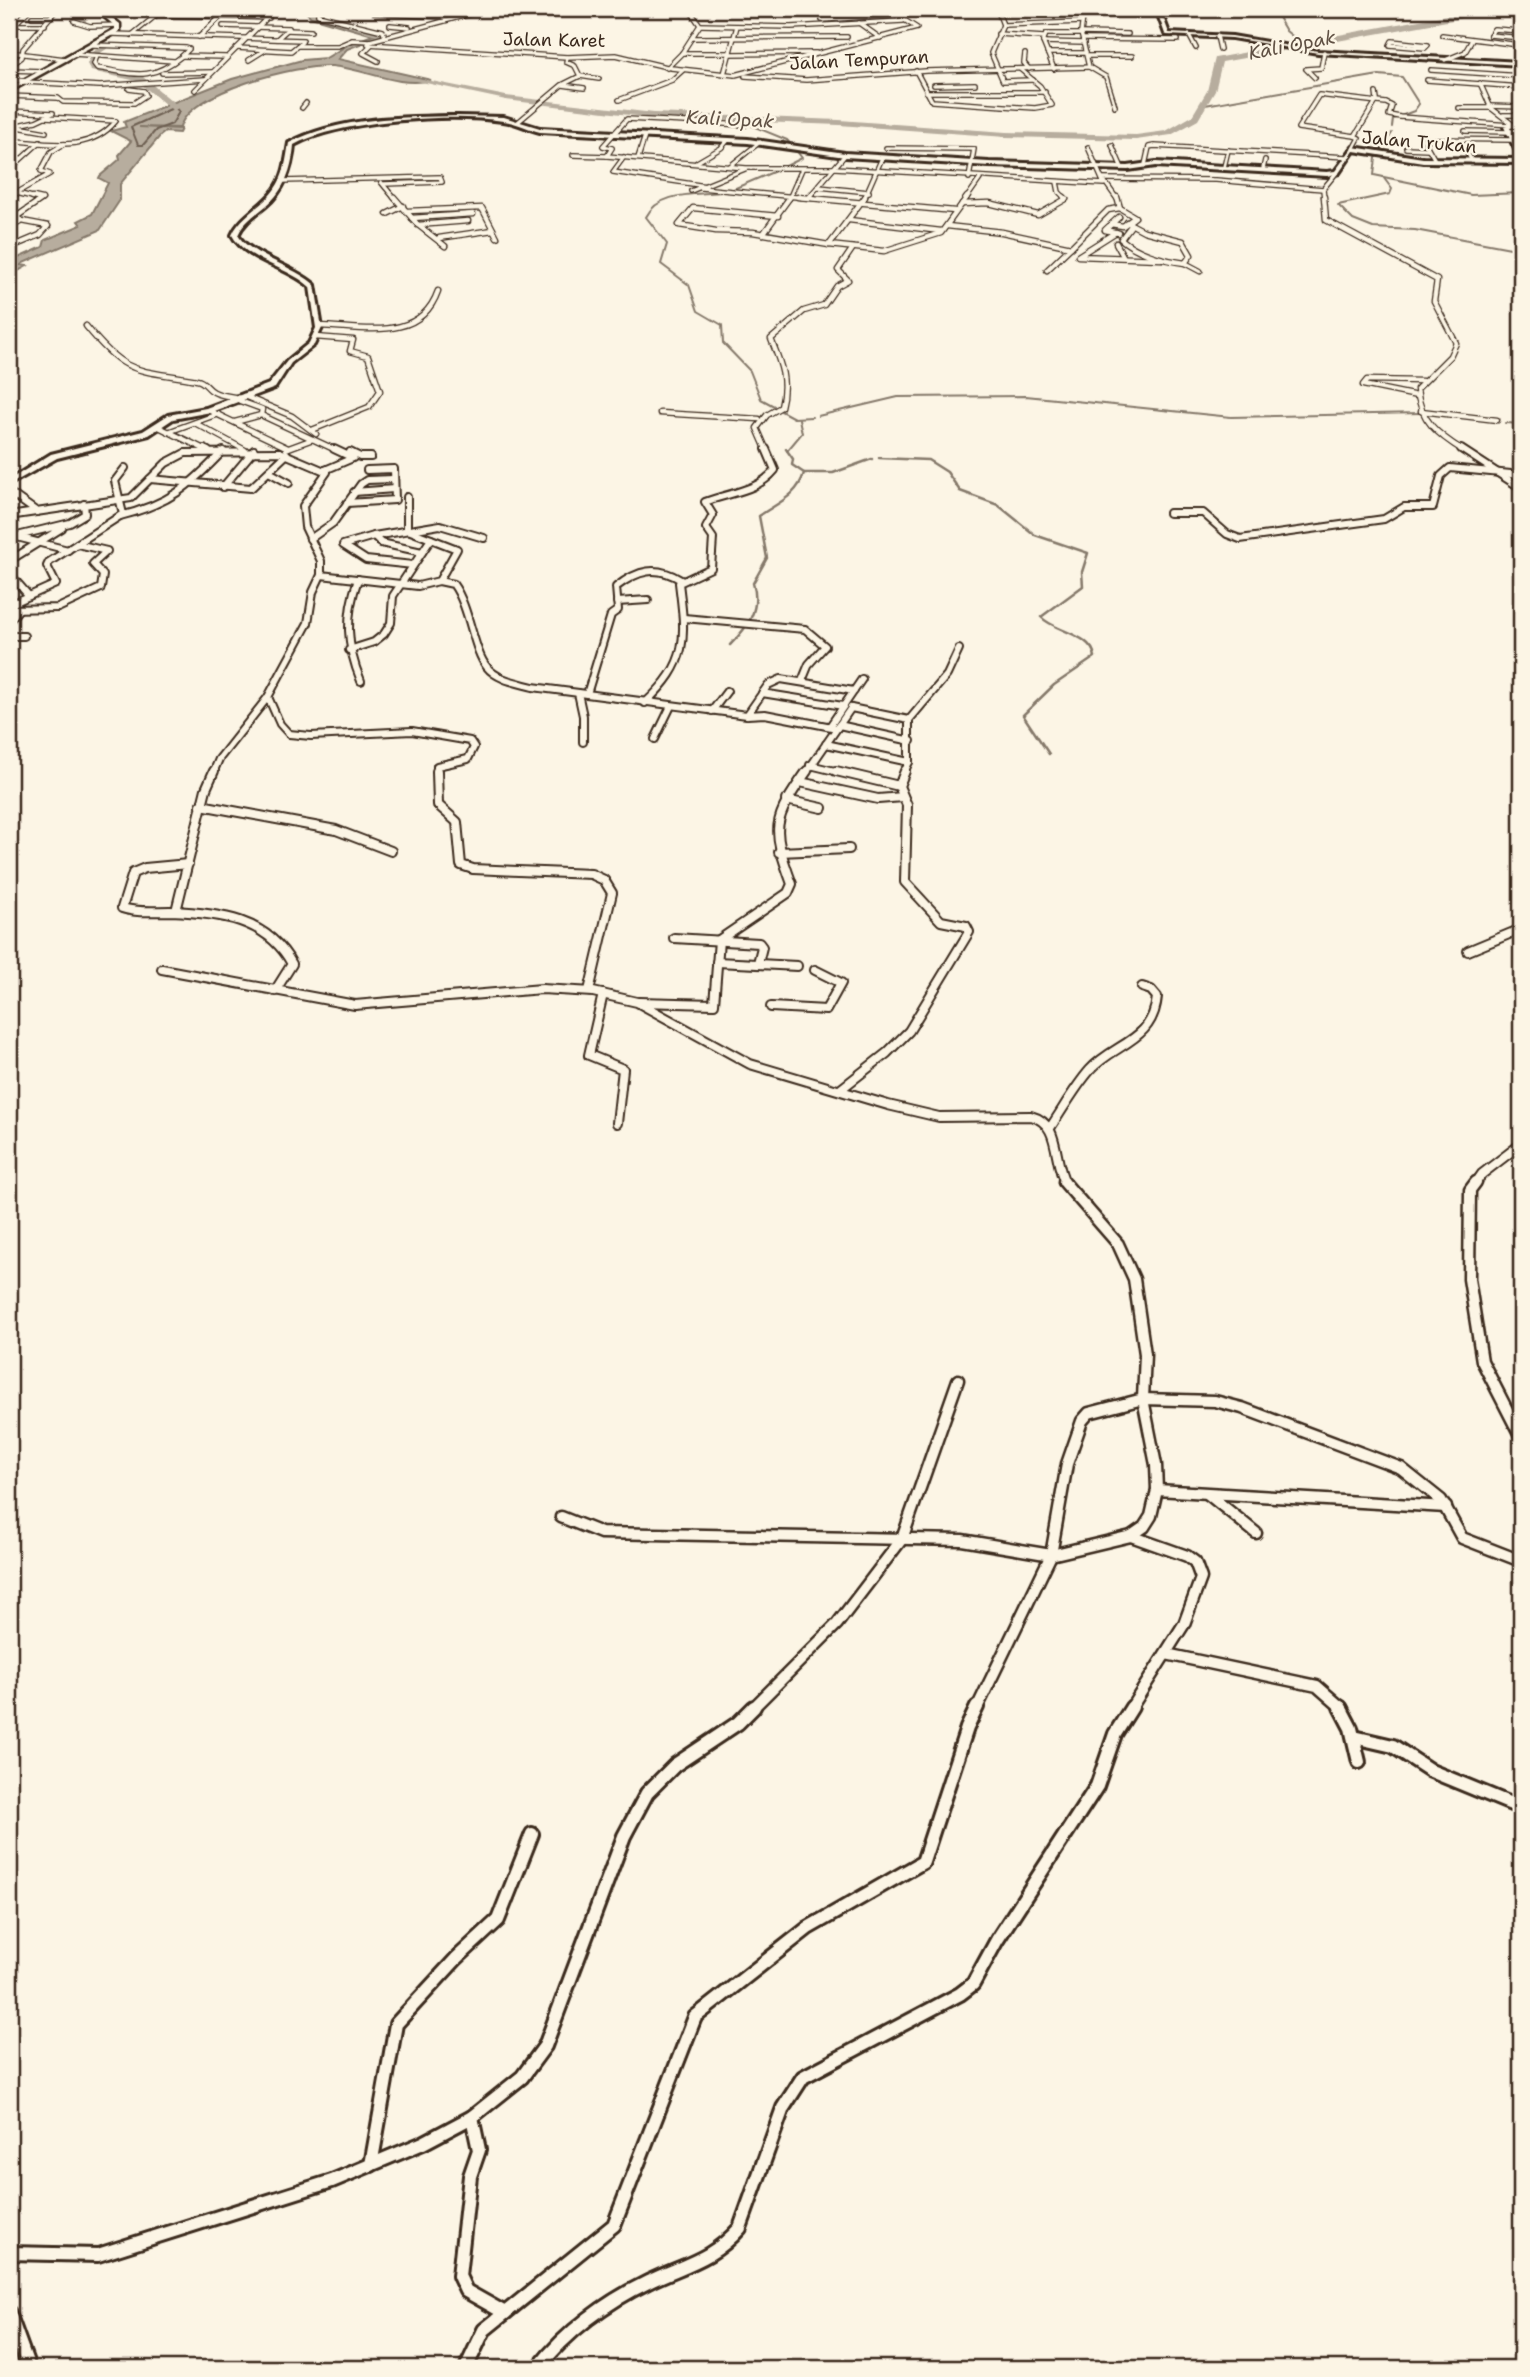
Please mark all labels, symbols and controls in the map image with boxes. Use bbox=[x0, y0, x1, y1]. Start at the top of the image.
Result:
water label: Kali Opak bbox=[1246, 24, 1338, 66]
street label: Jalan Karet bbox=[502, 27, 606, 53]
street label: Jalan Tempuran bbox=[789, 44, 929, 76]
water label: Kali Opak bbox=[685, 104, 775, 134]
street label: Jalan Trukan bbox=[1361, 125, 1477, 159]

